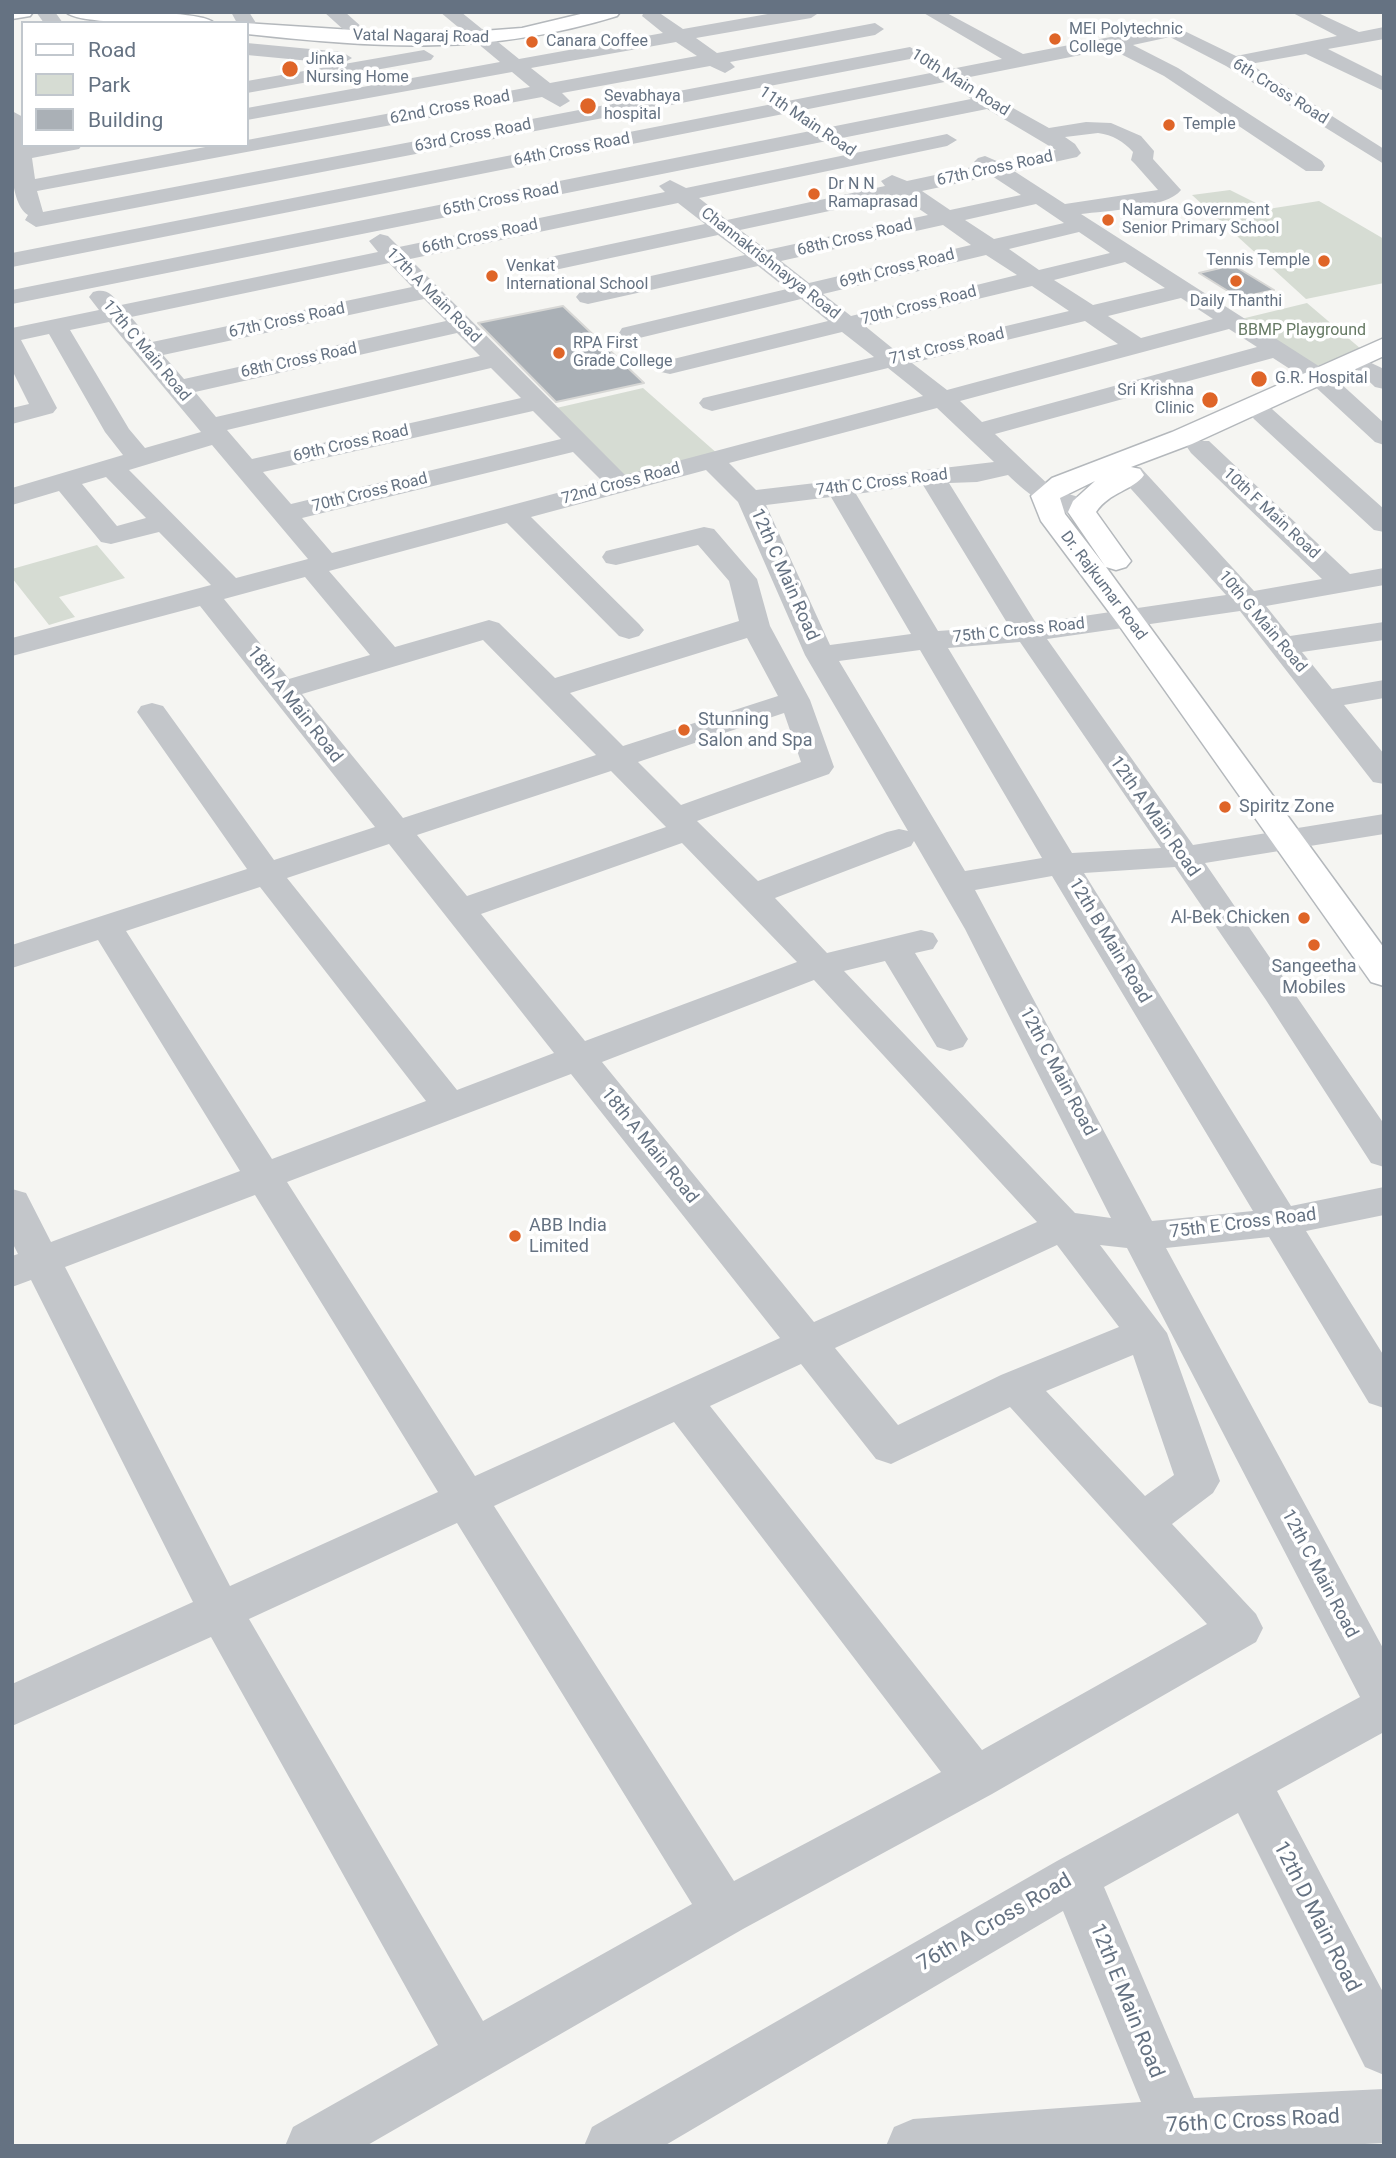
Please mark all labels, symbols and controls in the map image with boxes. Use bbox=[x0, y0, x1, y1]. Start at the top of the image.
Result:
place label: MEI Polytechnic College bbox=[1069, 20, 1183, 58]
legend bbox=[21, 21, 248, 147]
street label: Vatal Nagaraj Road bbox=[353, 26, 489, 48]
marker: MEI Polytechnic College bbox=[1047, 31, 1063, 47]
place label: Canara Coffee bbox=[546, 32, 648, 52]
marker: Canara Coffee bbox=[524, 34, 540, 50]
text: Road bbox=[88, 38, 136, 62]
street label: 10th Main Road bbox=[907, 45, 1013, 121]
place label: Jinka Nursing Home bbox=[306, 50, 409, 88]
street label: 6th Cross Road bbox=[1229, 55, 1331, 129]
marker: Jinka Nursing Home bbox=[280, 59, 300, 79]
text: Park bbox=[88, 73, 130, 97]
street label: 11th Main Road bbox=[755, 83, 859, 161]
street label: 62nd Cross Road bbox=[388, 87, 512, 129]
place label: Sevabhaya hospital bbox=[604, 87, 681, 125]
marker: Sevabhaya hospital bbox=[578, 96, 598, 116]
text: Building bbox=[88, 108, 163, 132]
street label: 63rd Cross Road bbox=[413, 115, 533, 157]
place label: Temple bbox=[1183, 115, 1236, 135]
marker: Temple bbox=[1161, 117, 1177, 133]
street label: 64th Cross Road bbox=[512, 129, 632, 171]
street label: 67th Cross Road bbox=[935, 147, 1055, 191]
place label: Dr N N Ramaprasad bbox=[828, 175, 918, 213]
street label: 65th Cross Road bbox=[441, 179, 561, 221]
marker: Dr N N Ramaprasad bbox=[806, 186, 822, 202]
place label: Namura Government Senior Primary School bbox=[1122, 201, 1279, 239]
street label: Channakrishnayya Road bbox=[697, 204, 843, 324]
marker: Namura Government Senior Primary School bbox=[1100, 212, 1116, 228]
street label: 66th Cross Road bbox=[420, 215, 540, 259]
street label: 68th Cross Road bbox=[795, 215, 915, 261]
street label: 17th A Main Road bbox=[381, 244, 485, 348]
street label: 69th Cross Road bbox=[837, 245, 957, 293]
place label: Tennis Temple bbox=[1206, 251, 1310, 271]
marker: Tennis Temple bbox=[1316, 253, 1332, 269]
place label: Venkat International School bbox=[506, 257, 648, 295]
marker: Venkat International School bbox=[484, 268, 500, 284]
marker: Daily Thanthi bbox=[1228, 273, 1244, 289]
street label: 70th Cross Road bbox=[859, 282, 979, 330]
place label: Daily Thanthi bbox=[1190, 292, 1282, 312]
street label: 17th C Main Road bbox=[98, 296, 194, 406]
street label: 67th Cross Road bbox=[227, 299, 347, 343]
park label: BBMP Playground bbox=[1238, 321, 1366, 341]
street label: 71st Cross Road bbox=[888, 324, 1006, 370]
place label: RPA First Grade College bbox=[573, 334, 672, 372]
street label: 68th Cross Road bbox=[239, 339, 359, 383]
marker: RPA First Grade College bbox=[551, 345, 567, 361]
marker: G.R. Hospital bbox=[1249, 369, 1269, 389]
place label: G.R. Hospital bbox=[1275, 369, 1368, 389]
place label: Sri Krishna Clinic bbox=[1117, 381, 1194, 419]
marker: Sri Krishna Clinic bbox=[1200, 390, 1220, 410]
street label: 69th Cross Road bbox=[291, 421, 411, 467]
street label: 72nd Cross Road bbox=[560, 459, 682, 509]
street label: 10th F Main Road bbox=[1219, 464, 1323, 564]
street label: 74th C Cross Road bbox=[815, 465, 949, 501]
street label: 70th Cross Road bbox=[310, 469, 430, 517]
street label: 12th C Main Road bbox=[745, 506, 823, 644]
street label: Dr. Rajkumar Road bbox=[1056, 528, 1150, 644]
street label: 10th G Main Road bbox=[1214, 567, 1310, 677]
street label: 75th C Cross Road bbox=[952, 615, 1086, 647]
street label: 18th A Main Road bbox=[242, 642, 346, 768]
place label: Stunning Salon and Spa bbox=[698, 709, 812, 752]
marker: Stunning Salon and Spa bbox=[676, 722, 692, 738]
street label: 12th A Main Road bbox=[1104, 753, 1204, 881]
place label: Spiritz Zone bbox=[1239, 796, 1334, 818]
marker: Spiritz Zone bbox=[1217, 799, 1233, 815]
street label: 12th B Main Road bbox=[1063, 875, 1155, 1007]
place label: Al-Bek Chicken bbox=[1171, 907, 1290, 929]
marker: Al-Bek Chicken bbox=[1296, 910, 1312, 926]
marker: Sangeetha Mobiles bbox=[1306, 937, 1322, 953]
place label: Sangeetha Mobiles bbox=[1271, 956, 1357, 998]
street label: 12th C Main Road bbox=[1014, 1004, 1100, 1140]
street label: 18th A Main Road bbox=[596, 1084, 702, 1208]
street label: 75th E Cross Road bbox=[1169, 1204, 1317, 1244]
place label: ABB India Limited bbox=[529, 1215, 607, 1258]
marker: ABB India Limited bbox=[507, 1228, 523, 1244]
street label: 12th C Main Road bbox=[1276, 1506, 1362, 1642]
street label: 12th D Main Road bbox=[1267, 1837, 1365, 1997]
street label: 76th A Cross Road bbox=[913, 1869, 1077, 1977]
street label: 12th E Main Road bbox=[1084, 1920, 1168, 2082]
street label: 76th C Cross Road bbox=[1166, 2105, 1340, 2139]

